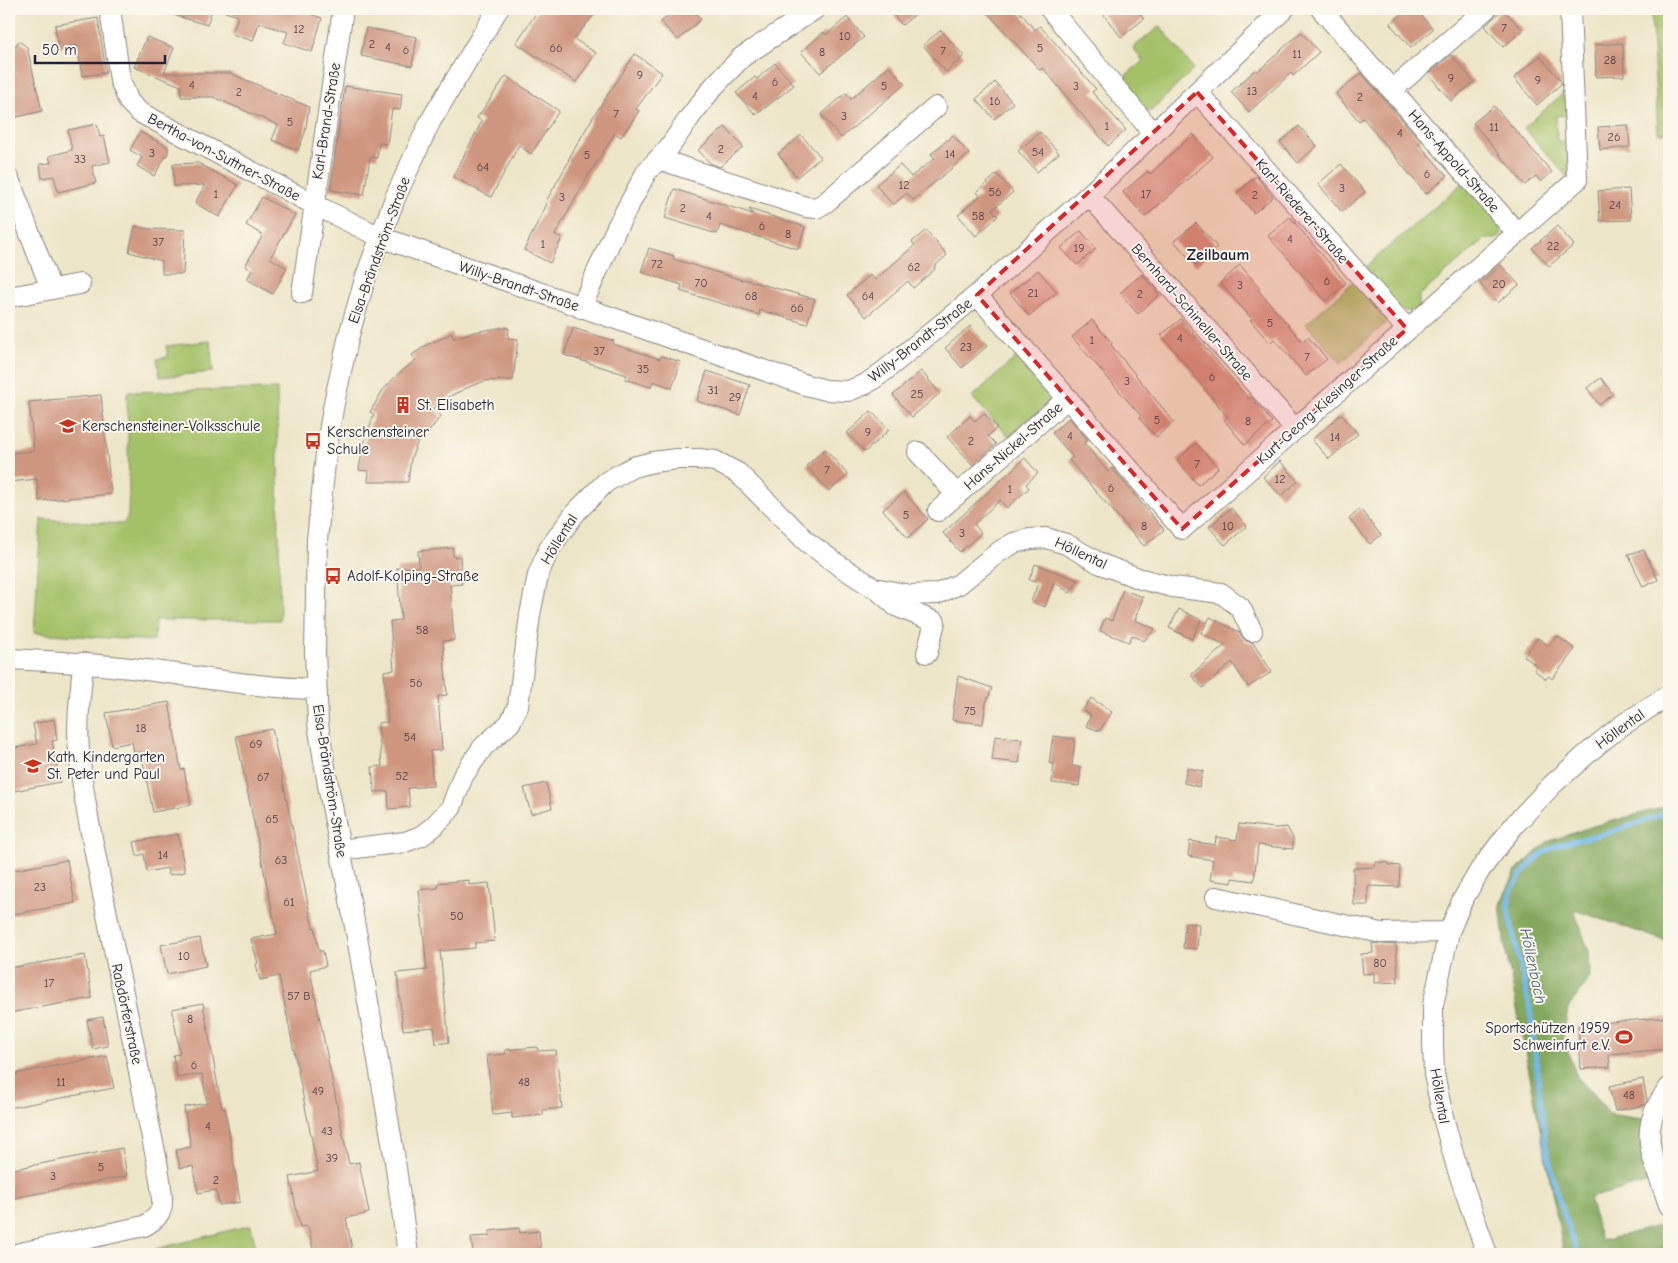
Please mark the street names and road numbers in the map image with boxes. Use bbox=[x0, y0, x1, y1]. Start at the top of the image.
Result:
street label: Karl-Brand-Straße bbox=[308, 61, 344, 181]
street label: Hans-Appold-Straße bbox=[1404, 106, 1504, 216]
street label: Bertha-von-Suttner-Straße bbox=[145, 109, 304, 205]
street label: Karl-Riederer-Straße bbox=[1252, 155, 1353, 267]
street label: Elsa-Brändström-Straße bbox=[344, 174, 414, 326]
street label: Bernhard-Schineller-Straße bbox=[1127, 240, 1257, 385]
street label: Willy-Brandt-Straße bbox=[456, 257, 582, 315]
street label: Willy-Brandt-Straße bbox=[865, 294, 976, 386]
street label: Kurt-Georg-Kiesinger-Straße bbox=[1253, 332, 1402, 468]
street label: Hans-Nickel-Straße bbox=[960, 398, 1066, 494]
street label: Höllental bbox=[537, 510, 581, 568]
street label: Höllental bbox=[1052, 533, 1110, 573]
street label: Elsa-Brändström-Straße bbox=[309, 703, 351, 859]
street label: Höllental bbox=[1592, 705, 1648, 753]
street label: Raßdörferstraße bbox=[107, 962, 147, 1067]
street label: Höllental bbox=[1426, 1067, 1454, 1125]

